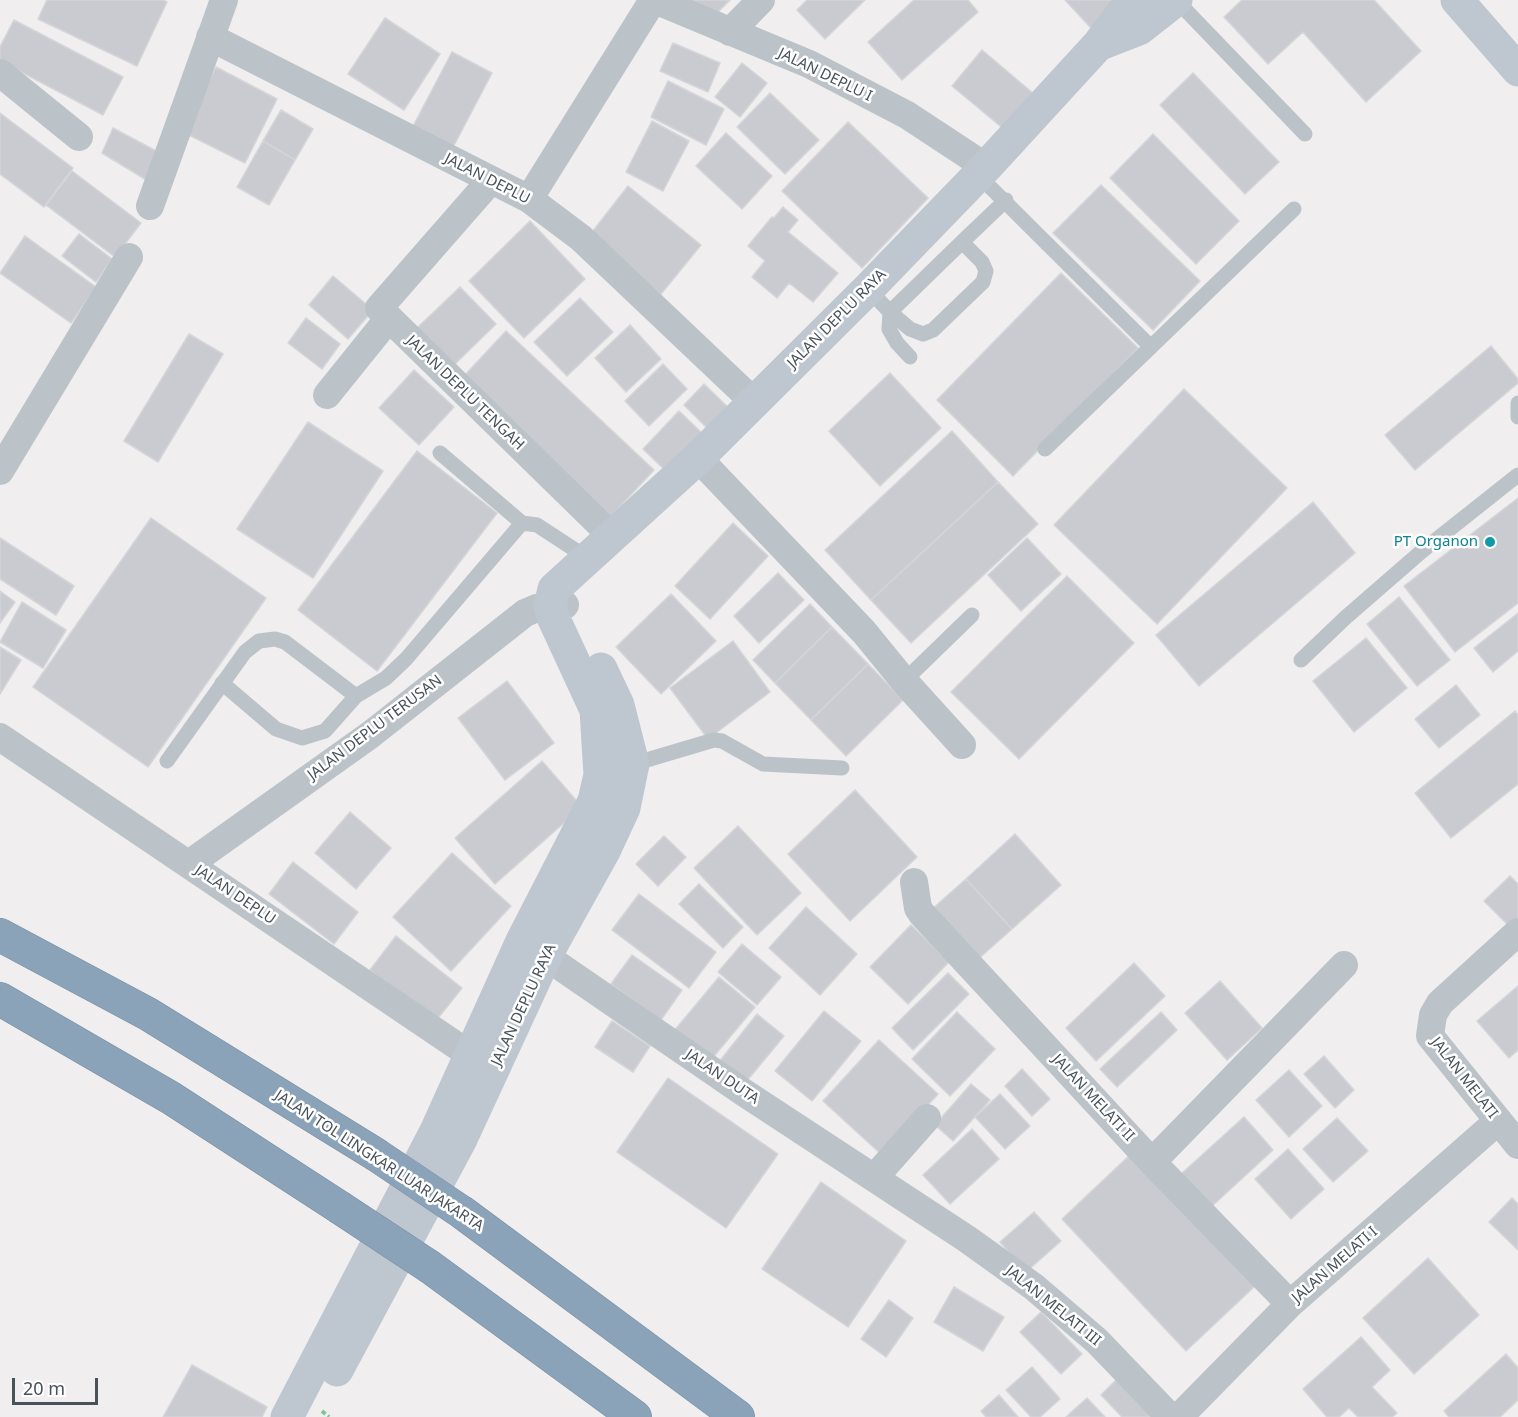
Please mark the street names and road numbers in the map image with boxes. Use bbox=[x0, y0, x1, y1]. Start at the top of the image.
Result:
street label: JALAN DEPLU I bbox=[775, 44, 875, 106]
street label: JALAN DEPLU bbox=[441, 150, 533, 208]
street label: JALAN DEPLU RAYA bbox=[784, 266, 890, 372]
street label: JALAN DEPLU TENGAH bbox=[402, 332, 528, 454]
street label: JALAN DEPLU TERUSAN bbox=[304, 672, 446, 784]
street label: JALAN DEPLU bbox=[191, 861, 279, 929]
street label: JALAN DEPLU RAYA bbox=[488, 941, 560, 1069]
street label: JALAN MELATI bbox=[1427, 1034, 1501, 1122]
street label: JALAN DUTA bbox=[682, 1046, 762, 1108]
street label: JALAN MELATI II bbox=[1048, 1051, 1138, 1145]
street label: JALAN TOL LINGKAR LUAR JAKARTA bbox=[271, 1087, 487, 1235]
street label: JALAN MELATI I bbox=[1289, 1223, 1381, 1307]
street label: JALAN MELATI III bbox=[1002, 1262, 1104, 1350]

